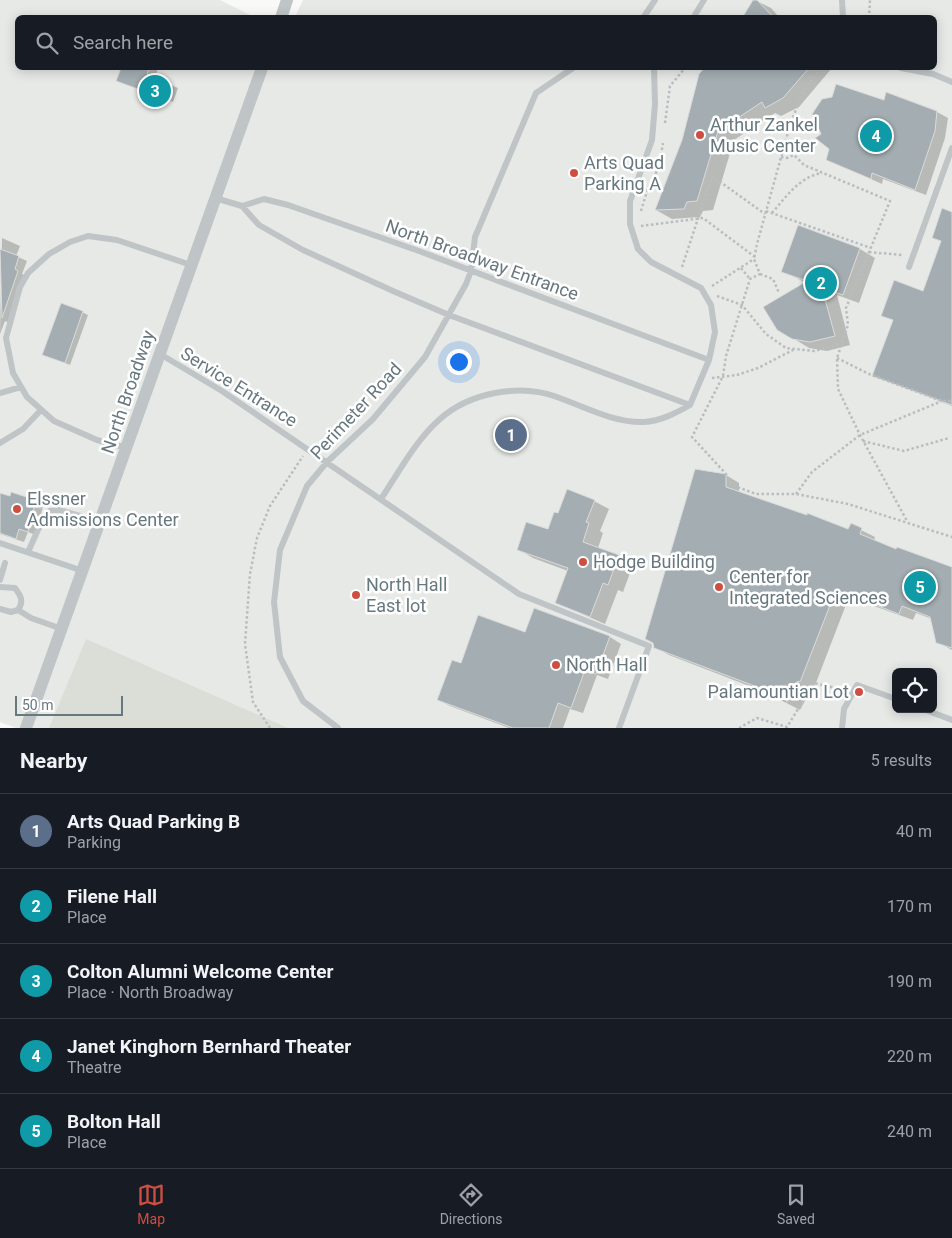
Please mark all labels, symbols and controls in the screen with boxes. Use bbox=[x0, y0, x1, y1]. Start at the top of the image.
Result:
search box bbox=[15, 15, 937, 70]
icon: search bbox=[33, 29, 61, 57]
text: Search here bbox=[73, 31, 173, 54]
pin: 3 bbox=[139, 72, 171, 110]
place label: Arthur Zankel Music Center bbox=[710, 114, 818, 156]
pin: 4 bbox=[860, 117, 892, 155]
marker: Arthur Zankel Music Center bbox=[694, 129, 706, 141]
place label: Arts Quad Parking A bbox=[584, 152, 664, 194]
marker: Arts Quad Parking A bbox=[568, 167, 580, 179]
street label: North Broadway Entrance bbox=[383, 215, 582, 304]
pin: 2 bbox=[805, 264, 837, 302]
street label: North Broadway bbox=[97, 327, 159, 456]
street label: Service Entrance bbox=[177, 342, 301, 431]
your location bbox=[446, 349, 472, 375]
street label: Perimeter Road bbox=[306, 358, 406, 463]
pin: 1 bbox=[495, 416, 527, 454]
place label: Elssner Admissions Center bbox=[27, 488, 179, 530]
marker: Elssner Admissions Center bbox=[11, 503, 23, 515]
place label: Hodge Building bbox=[593, 551, 715, 572]
marker: Hodge Building bbox=[577, 556, 589, 568]
place label: Center for Integrated Sciences bbox=[729, 566, 887, 608]
pin: 5 bbox=[904, 568, 936, 606]
place label: North Hall East lot bbox=[366, 574, 447, 616]
marker: Center for Integrated Sciences bbox=[713, 581, 725, 593]
marker: North Hall East lot bbox=[350, 589, 362, 601]
place label: North Hall bbox=[566, 654, 647, 675]
marker: North Hall bbox=[550, 659, 562, 671]
map controls bbox=[892, 668, 937, 713]
button: locate bbox=[892, 668, 937, 713]
place label: Palamountian Lot bbox=[708, 681, 849, 702]
marker: Palamountian Lot bbox=[853, 686, 865, 698]
scale bar bbox=[15, 693, 122, 716]
text: 50 m bbox=[22, 697, 54, 713]
text: Nearby bbox=[20, 749, 87, 773]
text: 5 results bbox=[871, 751, 932, 770]
text: Arts Quad Parking B bbox=[67, 810, 240, 833]
text: 1 bbox=[31, 822, 41, 841]
text: 40 m bbox=[896, 822, 932, 841]
text: Parking bbox=[67, 833, 121, 852]
text: Filene Hall bbox=[67, 885, 157, 908]
text: 2 bbox=[31, 897, 41, 916]
text: 170 m bbox=[887, 897, 932, 916]
text: Place bbox=[67, 908, 107, 927]
text: Colton Alumni Welcome Center bbox=[67, 960, 333, 983]
text: 3 bbox=[31, 972, 41, 991]
text: 190 m bbox=[887, 972, 932, 991]
text: Place · North Broadway bbox=[67, 983, 233, 1002]
text: Janet Kinghorn Bernhard Theater bbox=[67, 1035, 351, 1058]
text: 4 bbox=[31, 1047, 41, 1066]
text: 220 m bbox=[887, 1047, 932, 1066]
text: Theatre bbox=[67, 1058, 122, 1077]
text: Bolton Hall bbox=[67, 1110, 161, 1133]
text: 5 bbox=[31, 1122, 41, 1141]
text: 240 m bbox=[887, 1122, 932, 1141]
text: Place bbox=[67, 1133, 107, 1152]
tab: Map bbox=[137, 1181, 165, 1227]
tab: Directions bbox=[440, 1181, 503, 1227]
tab: Saved bbox=[777, 1181, 815, 1227]

